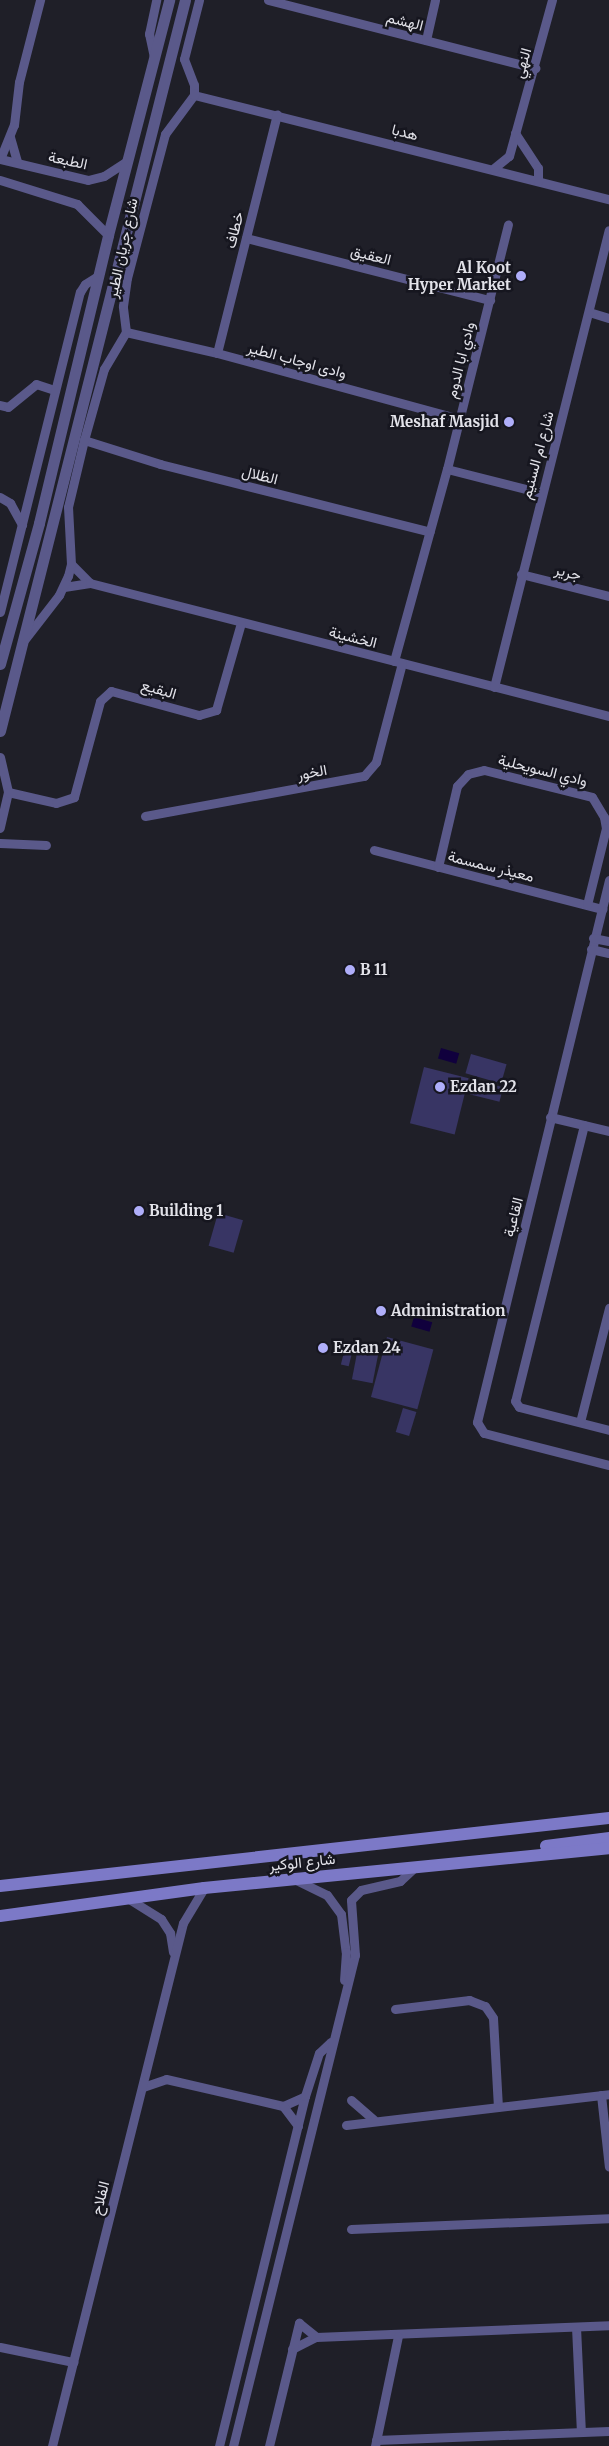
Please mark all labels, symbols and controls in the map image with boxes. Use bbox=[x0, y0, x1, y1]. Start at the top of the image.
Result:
street label: الهشم bbox=[385, 8, 425, 34]
street label: النهي bbox=[509, 46, 535, 80]
street label: هدبا bbox=[390, 120, 420, 144]
street label: الطبعة bbox=[47, 147, 89, 173]
street label: شارع جريان الطير bbox=[103, 196, 141, 300]
street label: خطاف bbox=[221, 210, 247, 250]
street label: العقيق bbox=[349, 241, 393, 269]
place label: Al Koot Hyper Market bbox=[408, 258, 511, 293]
marker: Al Koot Hyper Market bbox=[515, 270, 527, 282]
street label: وادي ابا الدوم bbox=[442, 320, 478, 400]
street label: وادى اوجاب الطير bbox=[245, 338, 349, 382]
street label: شارع ام السنيم bbox=[517, 409, 557, 501]
place label: Meshaf Masjid bbox=[390, 413, 499, 431]
marker: Meshaf Masjid bbox=[503, 416, 515, 428]
street label: الظلال bbox=[240, 462, 280, 488]
street label: جرير bbox=[553, 560, 583, 584]
street label: الخشينة bbox=[327, 622, 379, 652]
street label: البقيع bbox=[139, 675, 179, 703]
street label: وادي السويحلية bbox=[496, 750, 590, 790]
street label: الخور bbox=[296, 761, 328, 783]
street label: معيذر سمسمة bbox=[446, 847, 536, 885]
place label: B 11 bbox=[360, 961, 388, 979]
marker: B 11 bbox=[344, 964, 356, 976]
place label: Ezdan 22 bbox=[450, 1078, 517, 1096]
marker: Ezdan 22 bbox=[434, 1081, 446, 1093]
street label: القاعية bbox=[499, 1195, 527, 1239]
place label: Building 1 bbox=[149, 1202, 223, 1220]
marker: Building 1 bbox=[133, 1205, 145, 1217]
place label: Administration bbox=[391, 1302, 505, 1320]
marker: Administration bbox=[375, 1305, 387, 1317]
place label: Ezdan 24 bbox=[333, 1339, 401, 1357]
marker: Ezdan 24 bbox=[317, 1342, 329, 1354]
street label: شارع الوكير bbox=[268, 1850, 336, 1874]
street label: الفلاح bbox=[87, 2179, 113, 2217]

